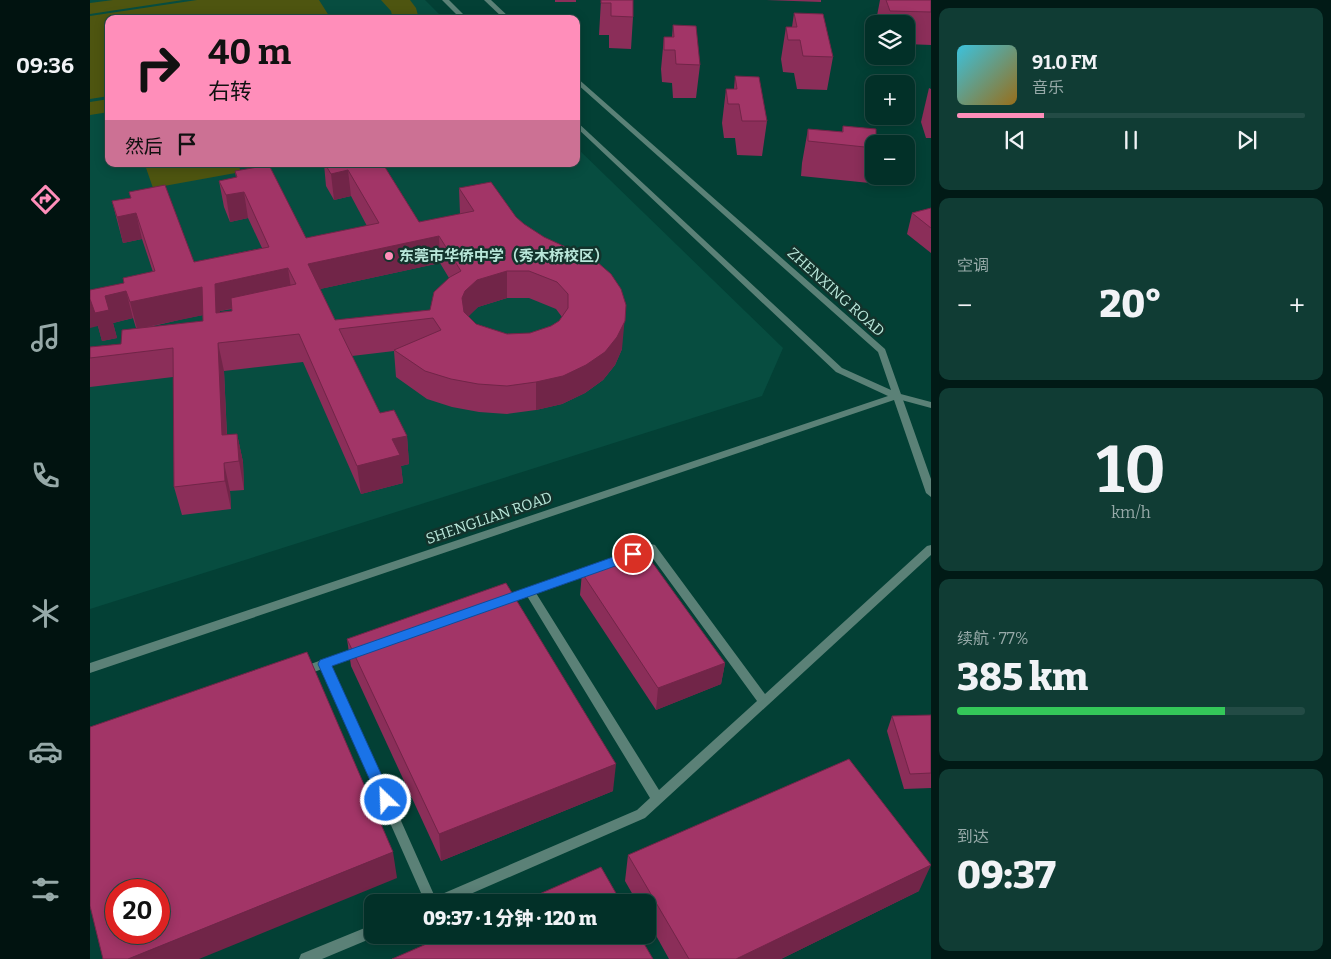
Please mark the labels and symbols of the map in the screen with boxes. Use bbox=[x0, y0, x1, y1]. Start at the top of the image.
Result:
street label: ZHENXING ROAD bbox=[784, 244, 888, 340]
place label: 东莞市华侨中学（秀木桥校区） bbox=[399, 247, 609, 265]
marker: 东莞市华侨中学（秀木桥校区） bbox=[383, 250, 395, 262]
street label: SHENGLIAN ROAD bbox=[423, 488, 555, 548]
pin bbox=[612, 533, 654, 575]
position arrow bbox=[359, 773, 411, 825]
speed limit sign: 20 bbox=[105, 879, 170, 944]

